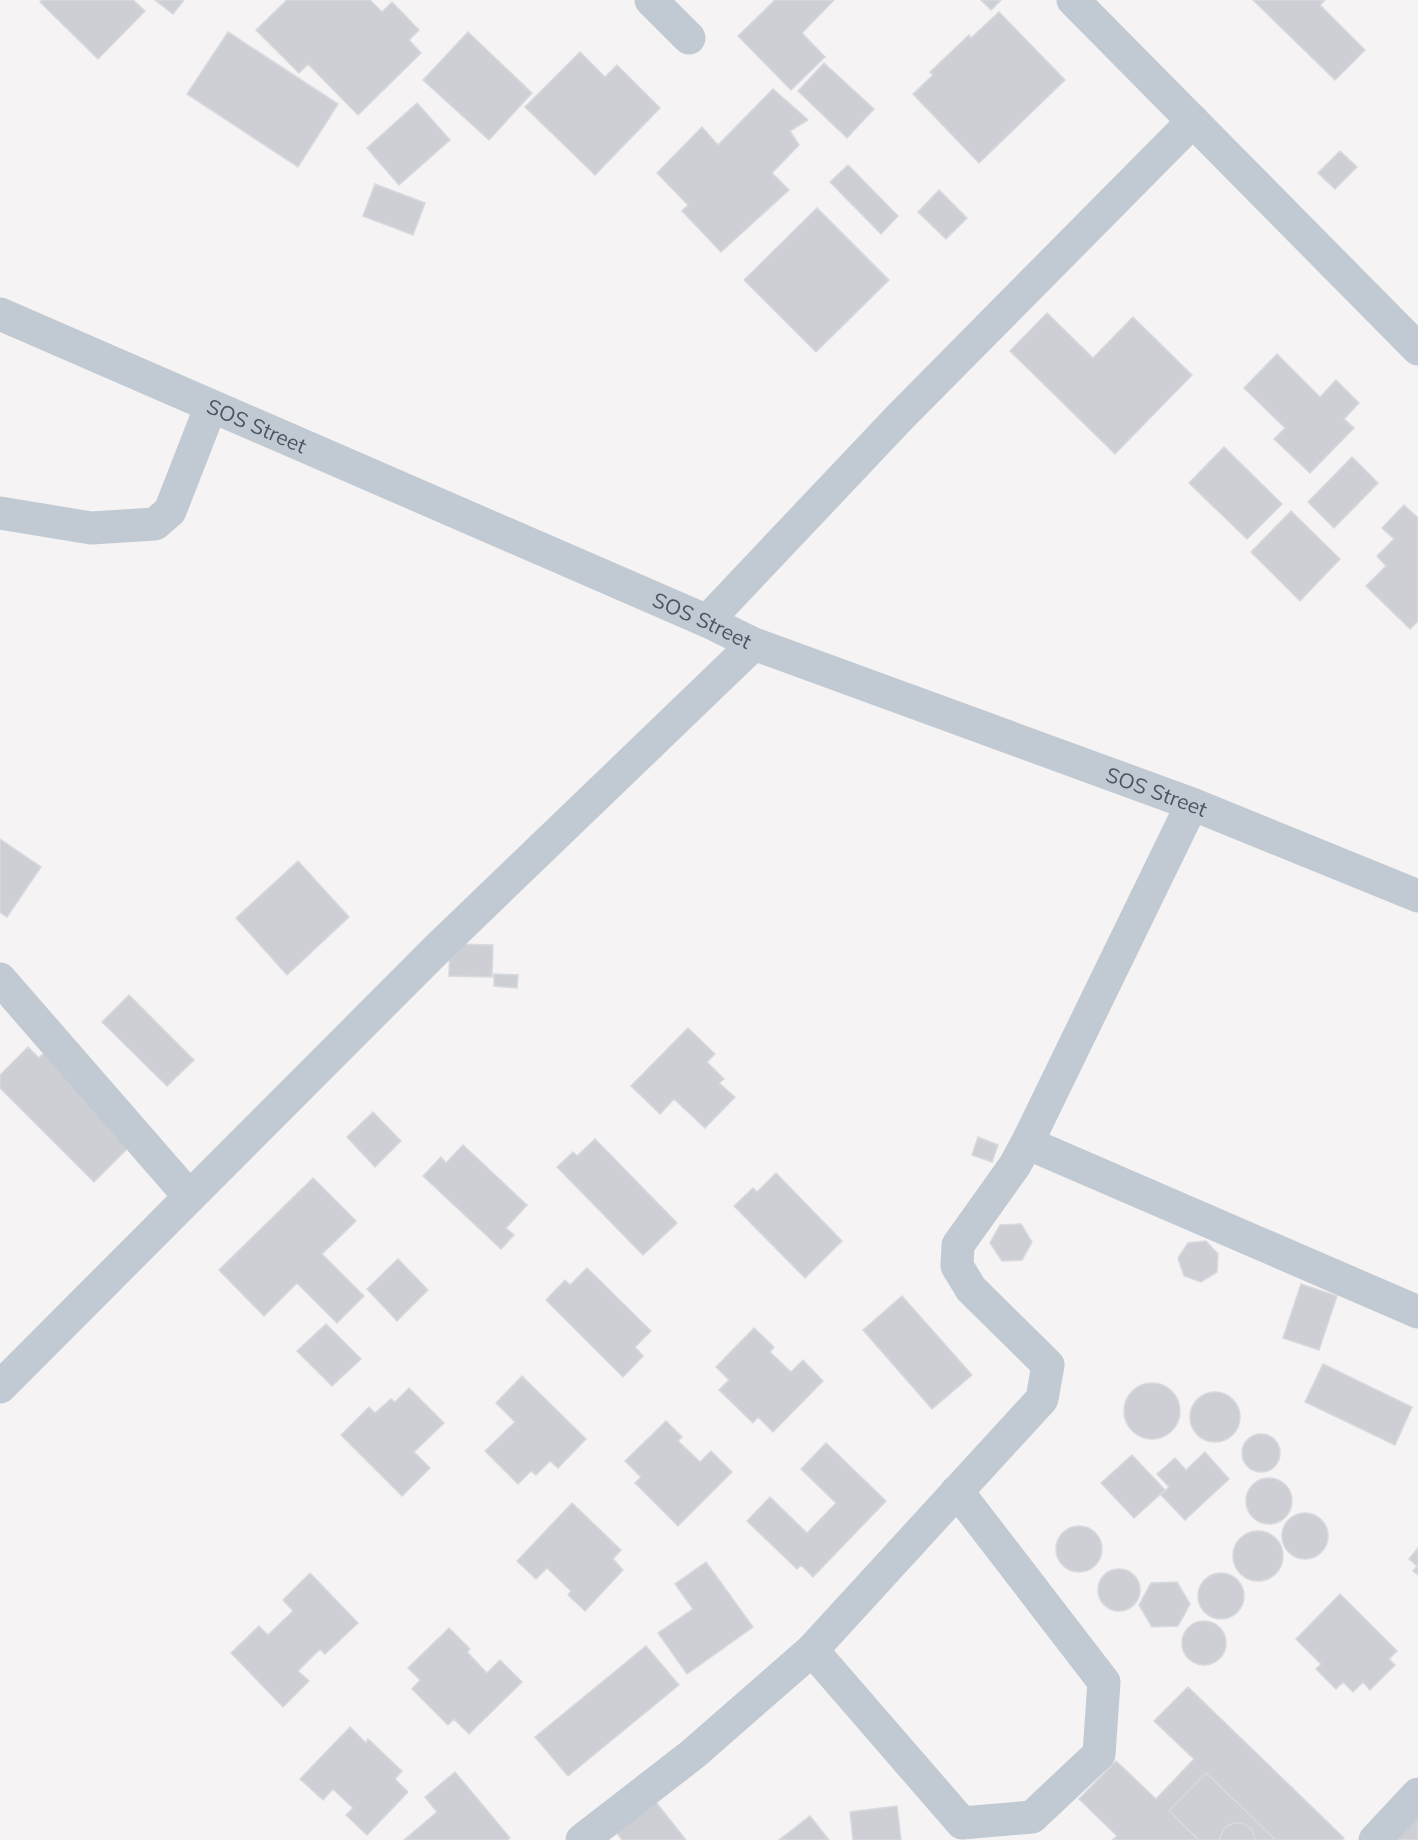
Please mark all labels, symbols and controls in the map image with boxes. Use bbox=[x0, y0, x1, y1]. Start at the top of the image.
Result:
street label: SOS Street bbox=[203, 392, 311, 459]
street label: SOS Street bbox=[649, 586, 756, 654]
street label: SOS Street bbox=[1103, 761, 1211, 822]

